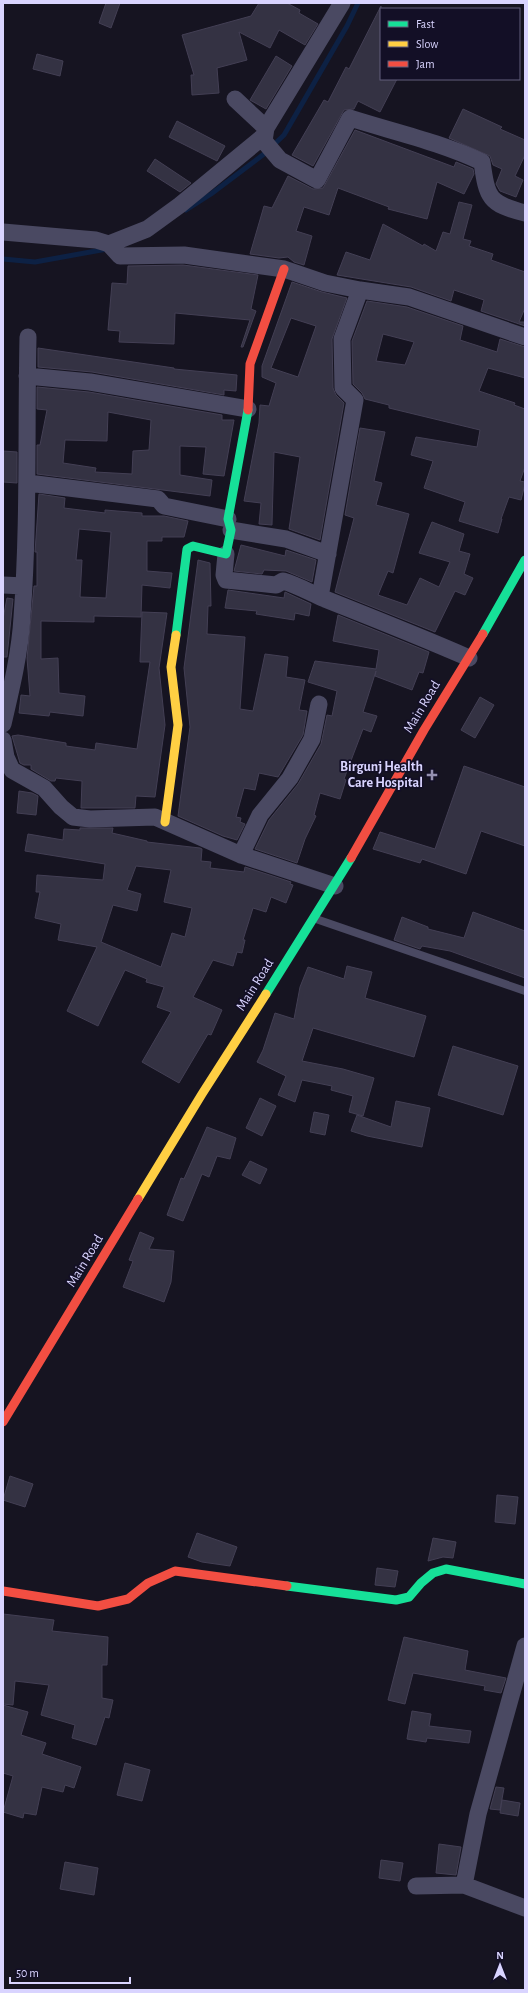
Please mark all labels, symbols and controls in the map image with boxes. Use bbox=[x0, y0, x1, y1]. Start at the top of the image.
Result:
legend bbox=[380, 8, 520, 80]
text: Fast bbox=[416, 18, 435, 30]
text: Slow bbox=[416, 38, 438, 50]
text: Jam bbox=[416, 58, 435, 70]
street label: Main Road bbox=[401, 678, 443, 736]
place label: Birgunj Health Care Hospital bbox=[340, 760, 423, 790]
marker: Birgunj Health Care Hospital bbox=[426, 769, 438, 781]
street label: Main Road bbox=[234, 957, 276, 1013]
street label: Main Road bbox=[64, 1232, 106, 1290]
north arrow bbox=[480, 1945, 520, 1985]
text: N bbox=[496, 1950, 504, 1961]
scale bar bbox=[10, 1959, 130, 1985]
text: 50 m bbox=[16, 1967, 39, 1979]

